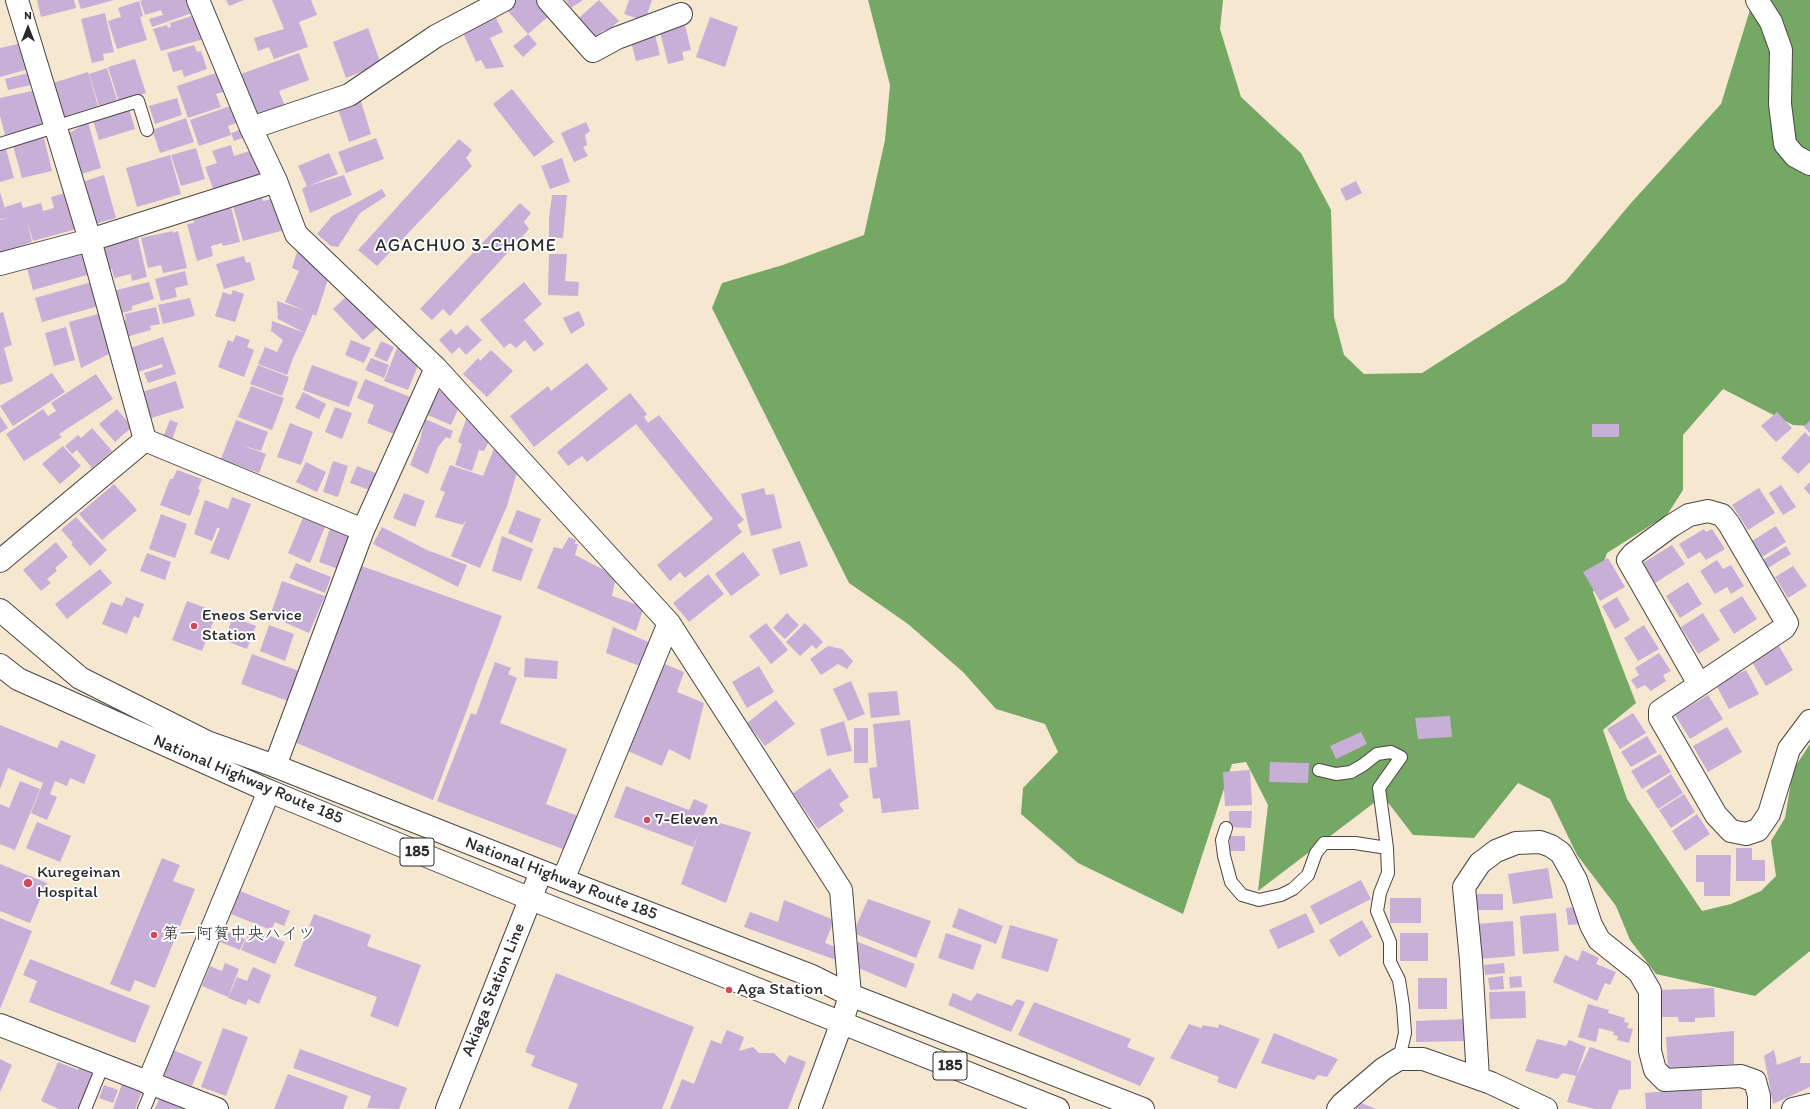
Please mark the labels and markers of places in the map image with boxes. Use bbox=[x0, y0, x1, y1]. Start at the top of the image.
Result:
place label: Eneos Service Station bbox=[202, 606, 302, 646]
marker: Eneos Service Station bbox=[189, 621, 199, 631]
place label: 7-Eleven bbox=[655, 810, 718, 830]
marker: 7-Eleven bbox=[642, 815, 652, 825]
place label: Kuregeinan Hospital bbox=[37, 863, 121, 903]
marker: Kuregeinan Hospital bbox=[22, 877, 34, 889]
place label: 第一阿賀中央ハイツ bbox=[162, 925, 315, 945]
marker: 第一阿賀中央ハイツ bbox=[149, 930, 159, 940]
place label: Aga Station bbox=[737, 980, 823, 1000]
marker: Aga Station bbox=[724, 985, 734, 995]

